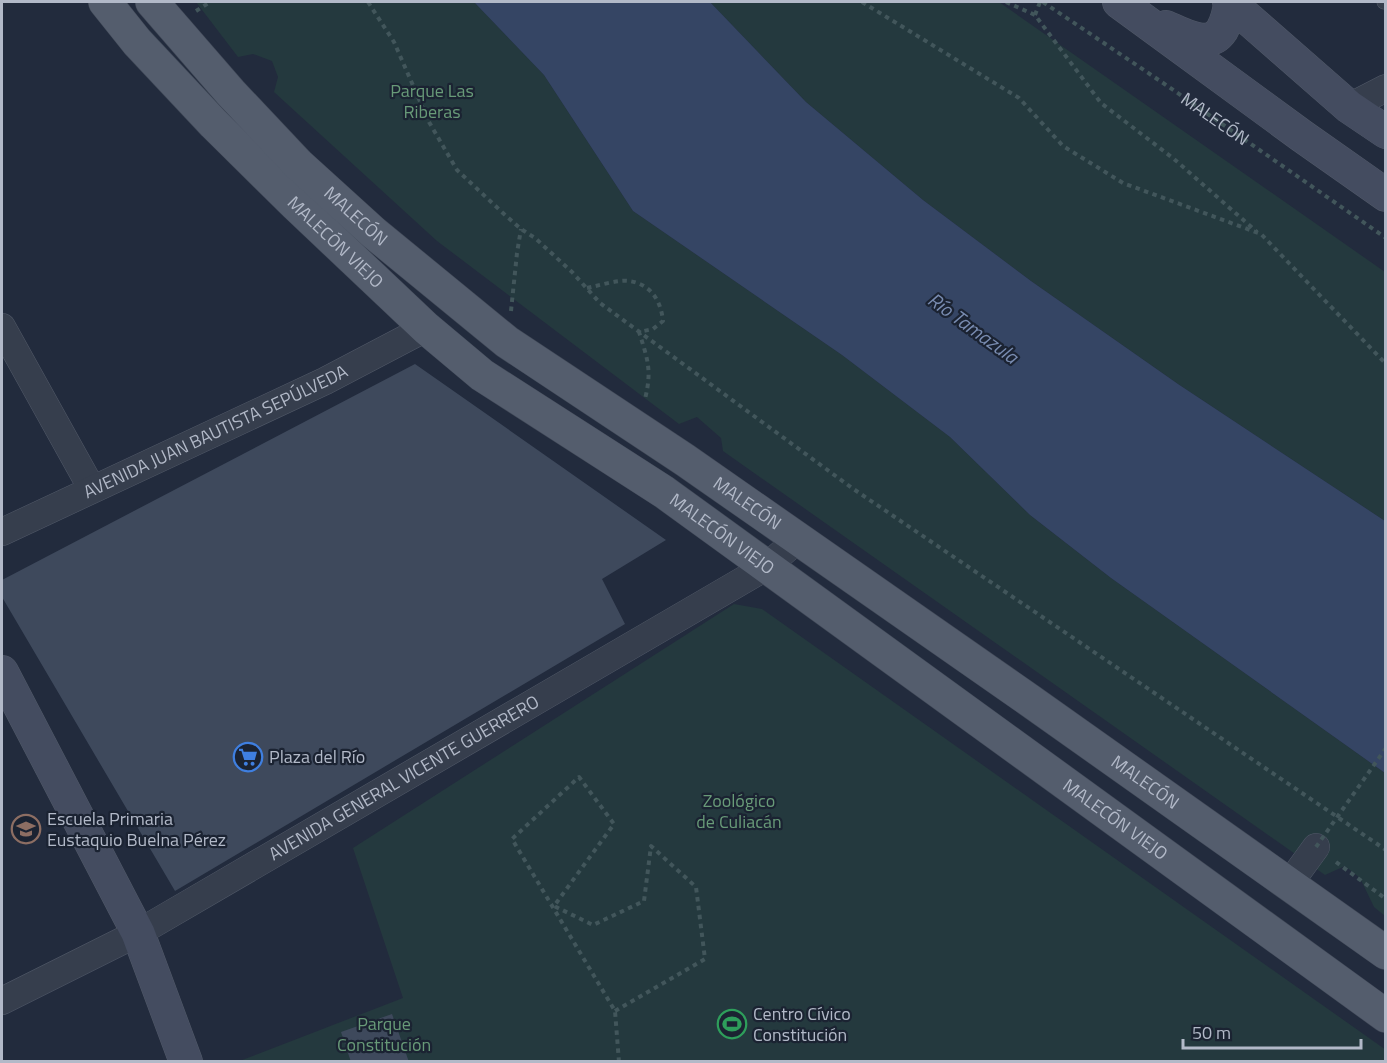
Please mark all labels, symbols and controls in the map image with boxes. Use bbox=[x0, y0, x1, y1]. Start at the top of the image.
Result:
park label: Parque Las Riberas bbox=[390, 77, 474, 125]
street label: MALECÓN bbox=[1176, 85, 1255, 152]
street label: MALECÓN bbox=[318, 180, 394, 252]
street label: MALECÓN VIEJO bbox=[281, 189, 390, 294]
water label: Río Tamazula bbox=[921, 284, 1026, 372]
street label: AVENIDA JUAN BAUTISTA SEPÚLVEDA bbox=[79, 357, 353, 505]
street label: MALECÓN bbox=[708, 470, 787, 536]
street label: MALECÓN VIEJO bbox=[664, 486, 780, 581]
street label: AVENIDA GENERAL VICENTE GUERRERO bbox=[264, 688, 544, 867]
supermarket icon: Plaza del Río bbox=[232, 741, 264, 773]
place label: Plaza del Río bbox=[269, 743, 365, 770]
street label: MALECÓN bbox=[1106, 748, 1185, 815]
street label: MALECÓN VIEJO bbox=[1057, 772, 1174, 866]
park label: Zoológico de Culiacán bbox=[696, 787, 782, 835]
place label: Escuela Primaria Eustaquio Buelna Pérez bbox=[47, 805, 226, 853]
school or university icon: Escuela Primaria Eustaquio Buelna Pérez bbox=[10, 813, 42, 845]
place label: Centro Cívico Constitución bbox=[753, 1000, 851, 1048]
sports icon: Centro Cívico Constitución bbox=[716, 1008, 748, 1040]
park label: Parque Constitución bbox=[337, 1010, 431, 1058]
scale bar bbox=[1183, 1012, 1362, 1050]
text: 50 m bbox=[1192, 1019, 1231, 1046]

